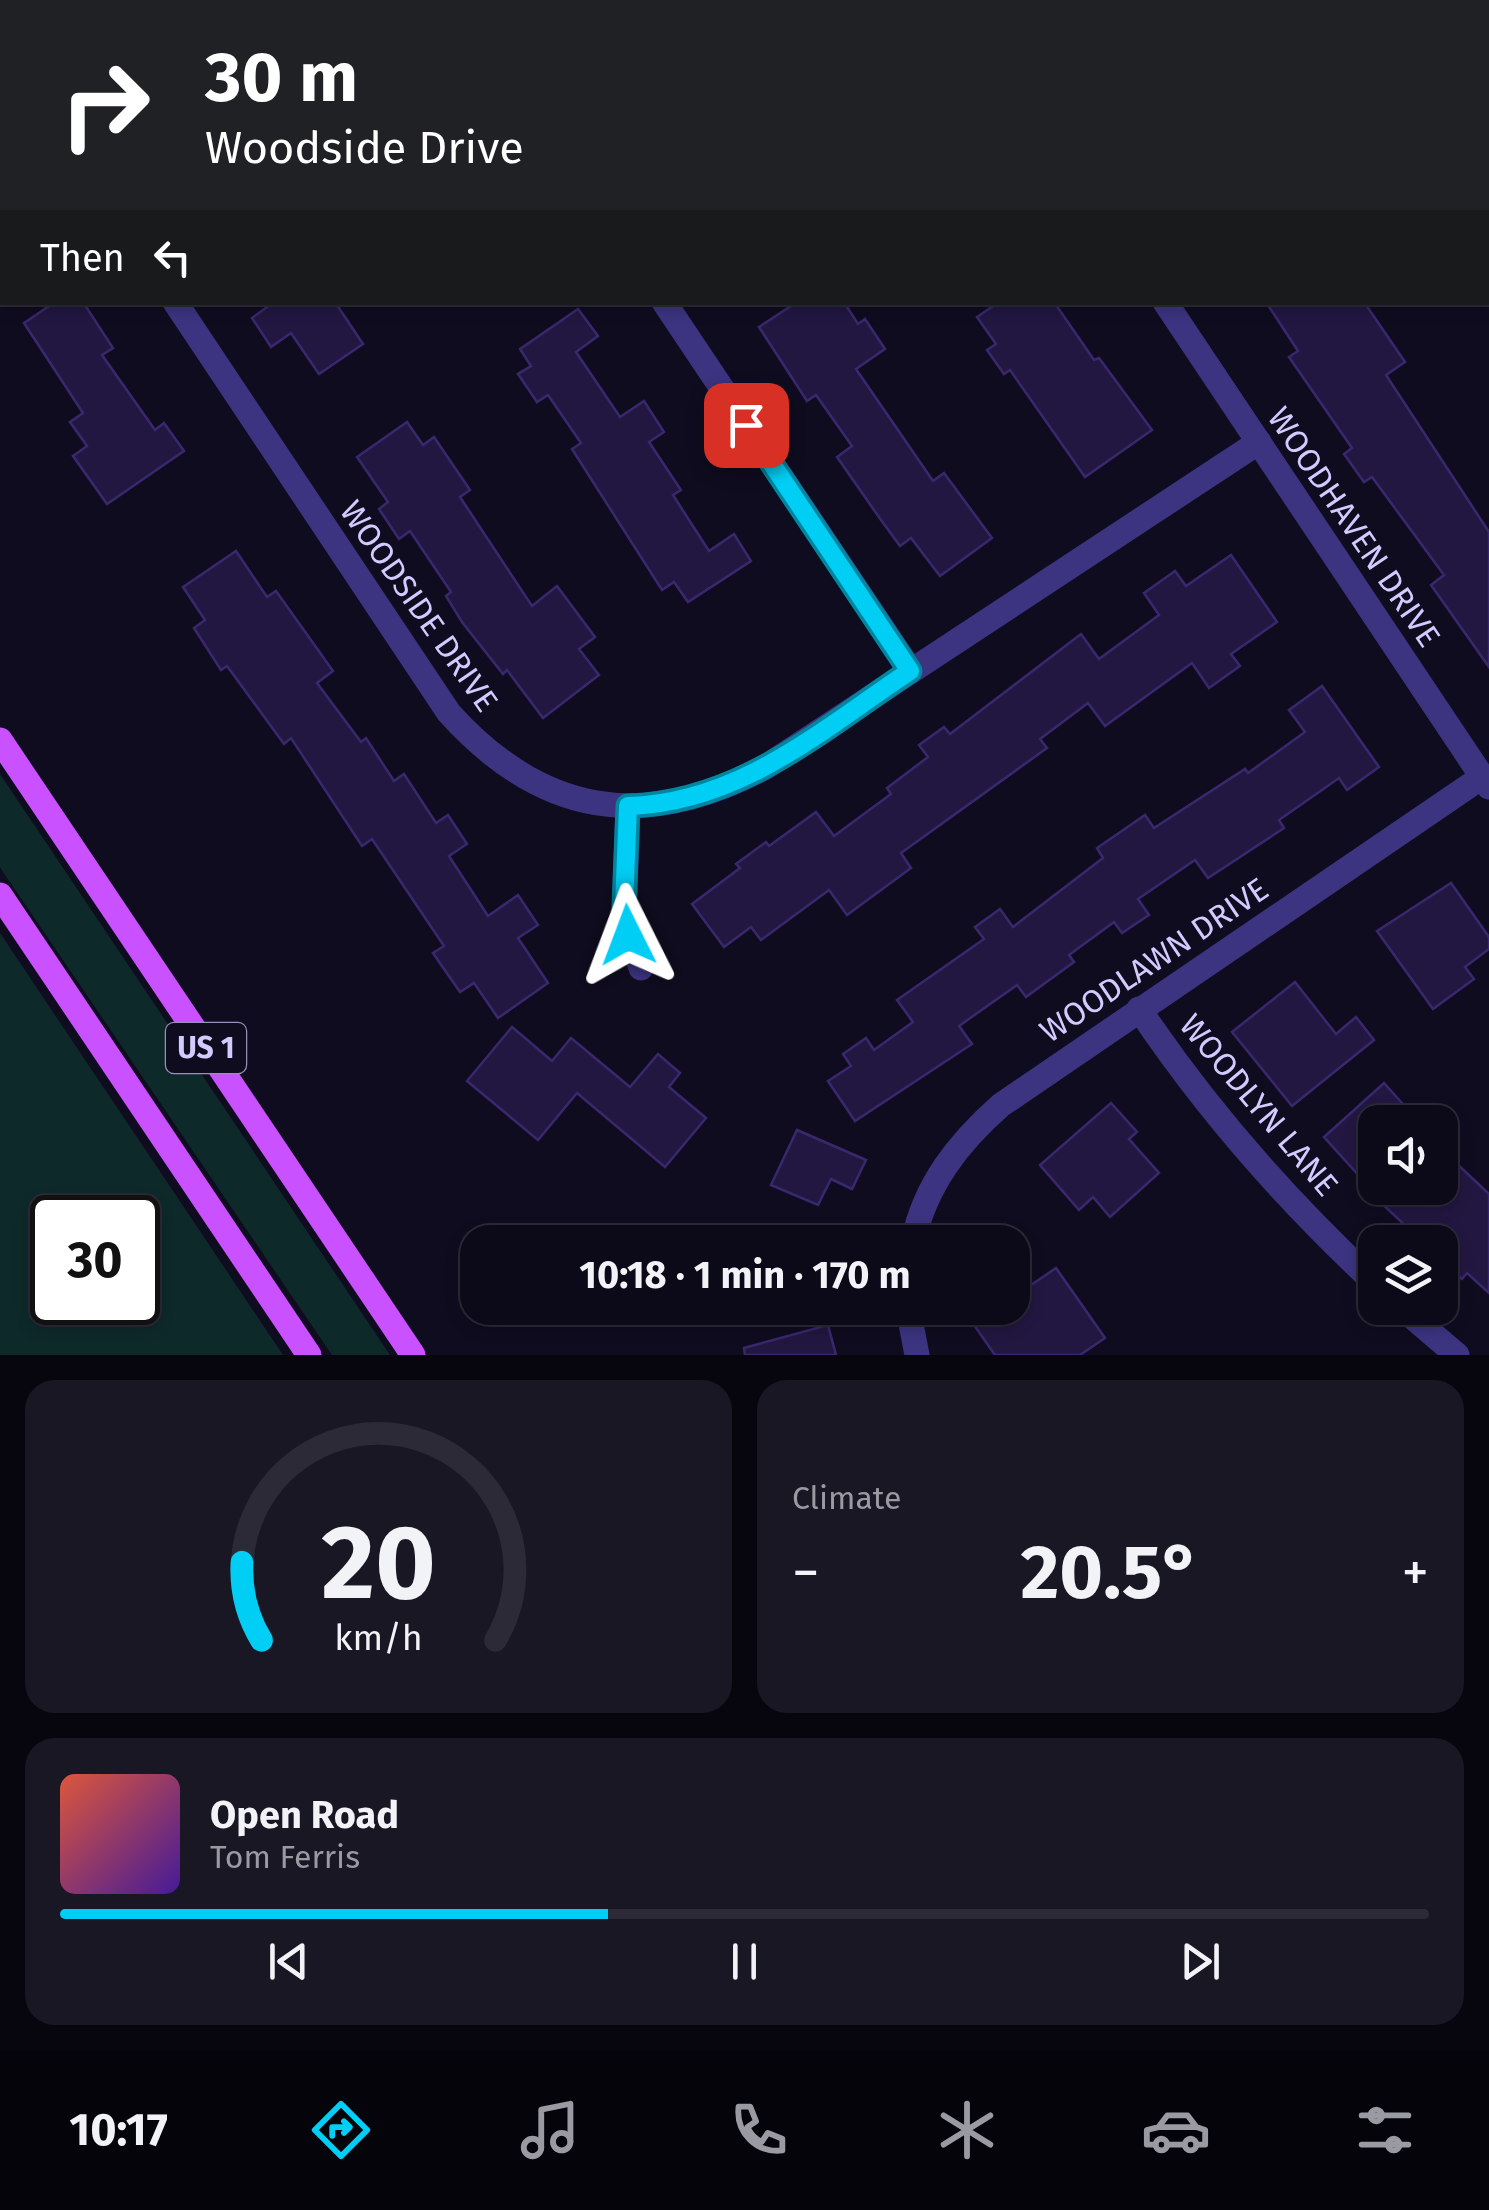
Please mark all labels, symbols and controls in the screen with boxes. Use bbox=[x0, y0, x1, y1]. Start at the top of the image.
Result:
text: 30 m bbox=[205, 36, 358, 120]
icon: right bbox=[40, 40, 170, 170]
text: Woodside Drive bbox=[205, 121, 524, 175]
icon: left bbox=[145, 230, 200, 285]
text: Then bbox=[40, 235, 125, 281]
pin bbox=[704, 383, 789, 468]
icon: arrive bbox=[719, 398, 774, 453]
street label: WOODHAVEN DRIVE bbox=[1260, 400, 1448, 654]
street label: WOODSIDE DRIVE bbox=[332, 493, 506, 719]
street label: WOODLAWN DRIVE bbox=[1033, 870, 1275, 1050]
position arrow bbox=[576, 883, 680, 987]
street label: WOODLYN LANE bbox=[1172, 1006, 1346, 1204]
road number: US 1 bbox=[166, 1023, 246, 1073]
map controls bbox=[1358, 1105, 1458, 1325]
button: sound bbox=[1358, 1105, 1458, 1205]
speed limit sign: 30 bbox=[30, 1195, 160, 1325]
button: layers bbox=[1358, 1225, 1458, 1325]
text: 10:18 · 1 min · 170 m bbox=[579, 1252, 911, 1298]
text: Climate bbox=[792, 1479, 901, 1517]
text: 20 bbox=[321, 1501, 436, 1626]
text: 20.5° bbox=[1021, 1528, 1201, 1618]
text: − bbox=[792, 1540, 820, 1606]
text: + bbox=[1402, 1540, 1429, 1606]
text: km/h bbox=[334, 1617, 423, 1659]
text: Open Road bbox=[210, 1792, 399, 1838]
text: Tom Ferris bbox=[210, 1838, 360, 1876]
icon: previous bbox=[261, 1934, 316, 1989]
icon: pause bbox=[717, 1934, 772, 1989]
icon: next bbox=[1173, 1934, 1228, 1989]
icon: directions bbox=[306, 2095, 376, 2165]
icon: music bbox=[515, 2095, 585, 2165]
icon: phone bbox=[724, 2095, 794, 2165]
icon: climate bbox=[932, 2095, 1002, 2165]
icon: car bbox=[1141, 2095, 1211, 2165]
icon: filters bbox=[1350, 2095, 1420, 2165]
text: 10:17 bbox=[69, 2103, 168, 2157]

